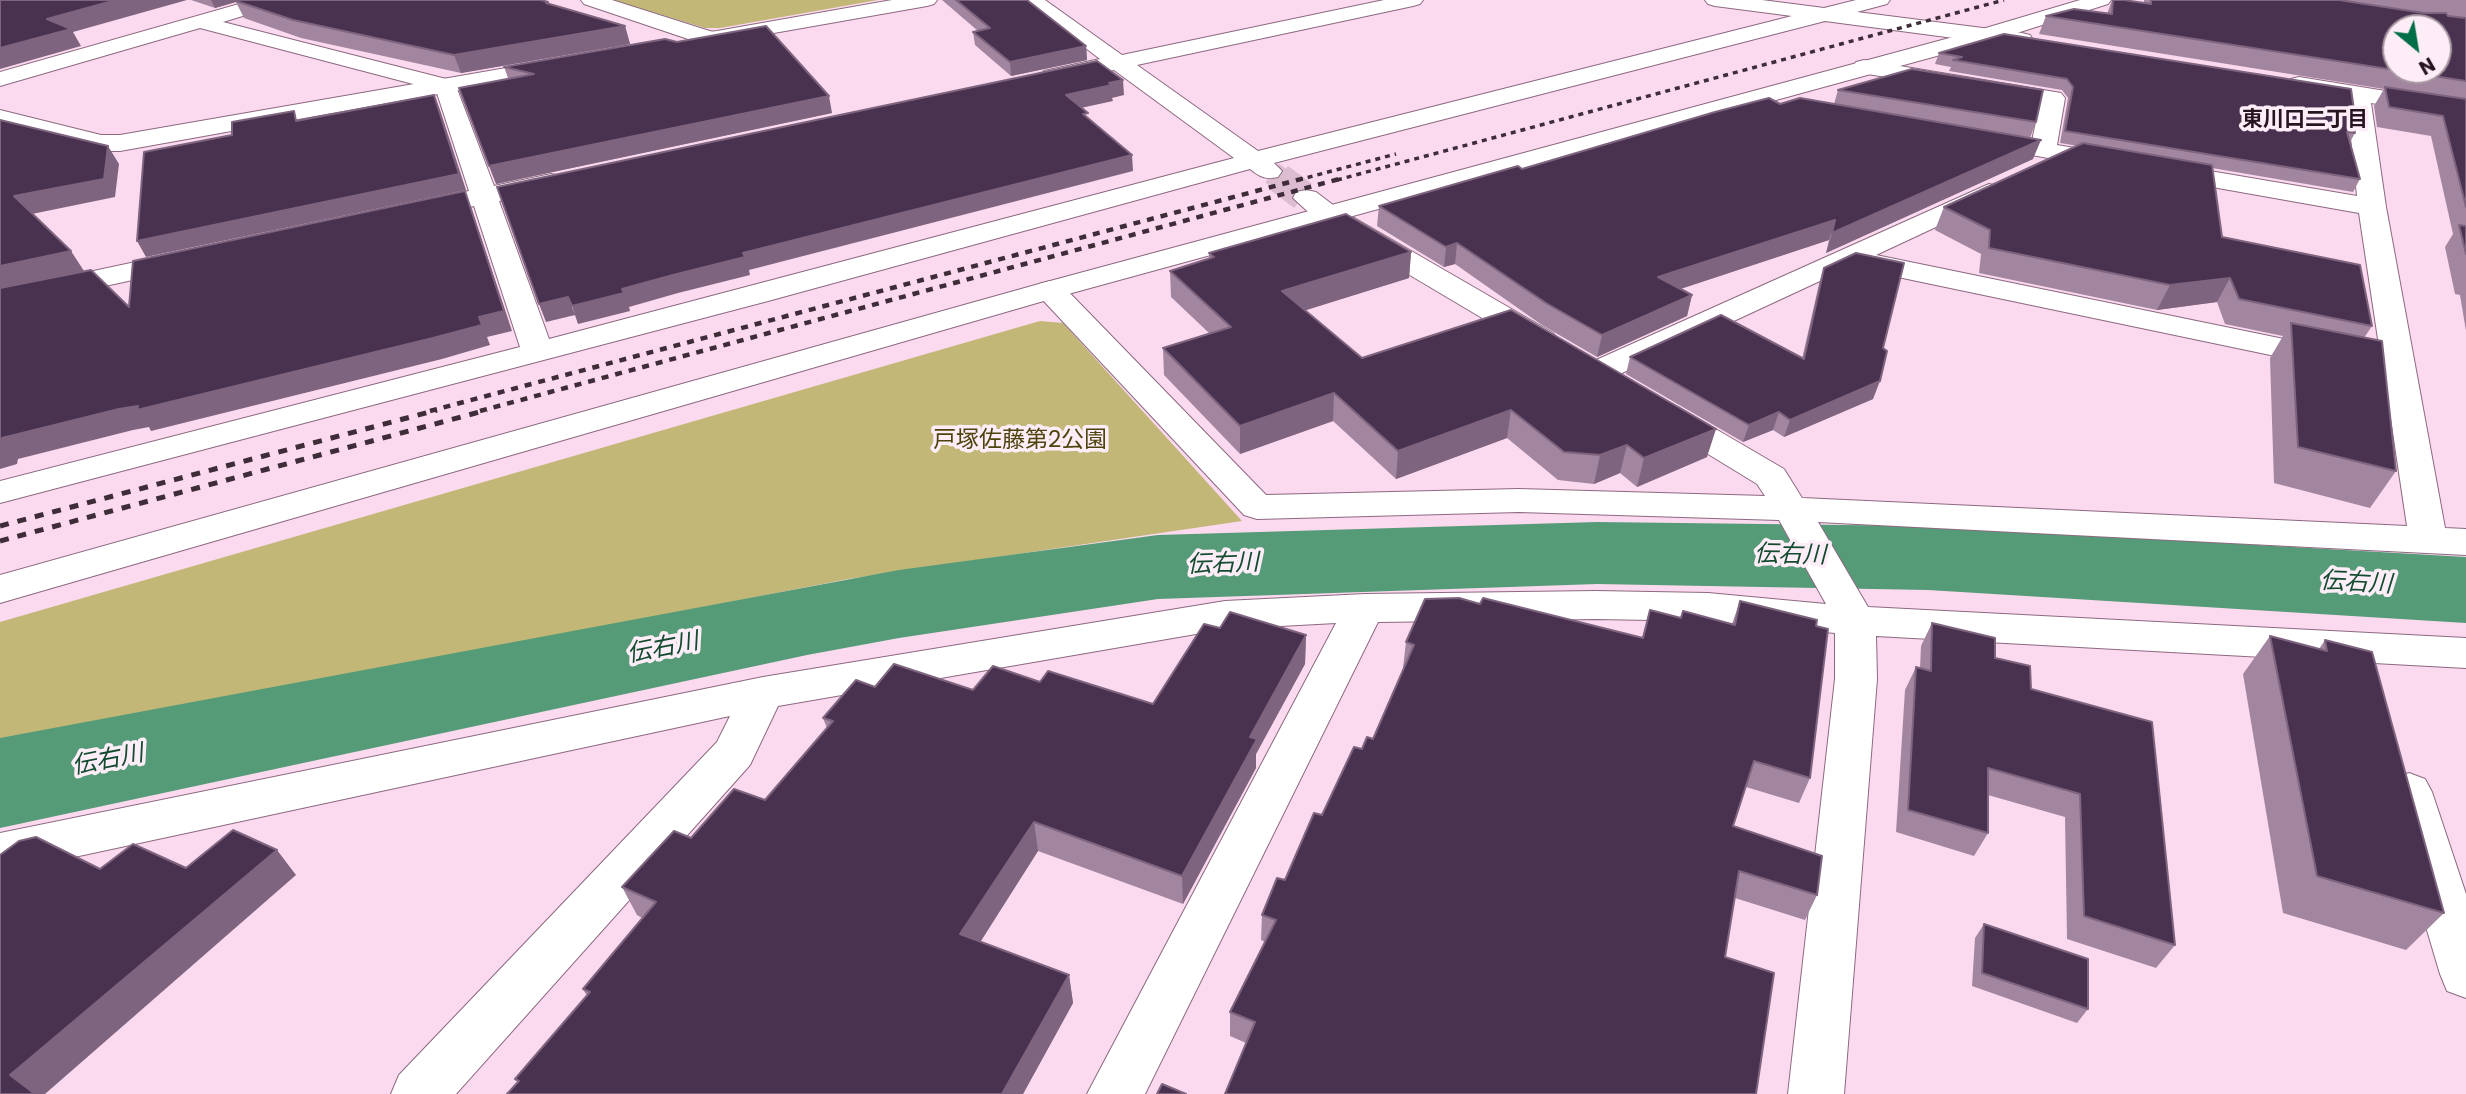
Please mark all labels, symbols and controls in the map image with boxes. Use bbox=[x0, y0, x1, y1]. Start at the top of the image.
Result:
north arrow bbox=[2382, 14, 2452, 84]
text: N bbox=[2414, 51, 2440, 81]
district label: 東川口二丁目 bbox=[2242, 108, 2368, 134]
park label: 戸塚佐藤第2公園 bbox=[933, 427, 1107, 455]
water label: 伝右川 bbox=[1754, 541, 1826, 571]
water label: 伝右川 bbox=[1187, 549, 1259, 581]
water label: 伝右川 bbox=[2319, 568, 2393, 600]
water label: 伝右川 bbox=[625, 628, 701, 670]
water label: 伝右川 bbox=[70, 740, 146, 782]

